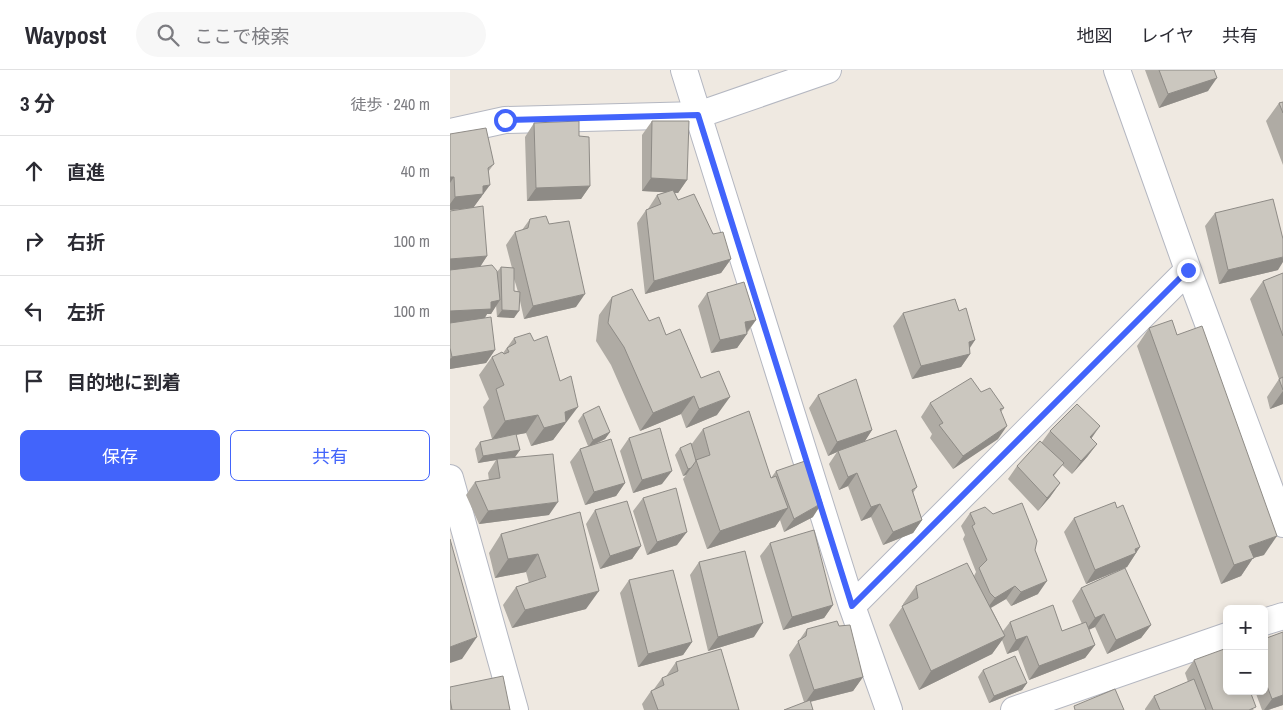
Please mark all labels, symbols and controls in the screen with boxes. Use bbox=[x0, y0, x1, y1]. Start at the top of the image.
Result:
search box bbox=[136, 12, 486, 57]
text: Waypost bbox=[25, 19, 106, 51]
icon: search bbox=[154, 21, 182, 49]
text: ここで検索 bbox=[194, 23, 289, 49]
text: 地図 bbox=[1077, 23, 1113, 48]
text: レイヤ bbox=[1141, 23, 1194, 48]
text: 共有 bbox=[1222, 23, 1258, 48]
text: 3 分 bbox=[20, 89, 55, 118]
text: 徒歩 · 240 m bbox=[351, 93, 430, 115]
route start bbox=[494, 109, 517, 132]
icon: ahead bbox=[20, 157, 48, 185]
text: 直進 bbox=[67, 159, 105, 185]
text: 40 m bbox=[401, 160, 430, 182]
icon: right bbox=[20, 227, 48, 255]
text: 右折 bbox=[67, 229, 105, 255]
text: 100 m bbox=[394, 230, 430, 252]
route end bbox=[1177, 259, 1200, 282]
icon: left bbox=[20, 297, 48, 325]
text: 左折 bbox=[67, 299, 105, 325]
text: 100 m bbox=[394, 300, 430, 322]
icon: arrive bbox=[20, 367, 48, 395]
text: 目的地に到着 bbox=[67, 369, 181, 395]
button: 保存 bbox=[20, 430, 220, 481]
button: 共有 bbox=[230, 430, 430, 481]
map controls bbox=[1223, 605, 1268, 695]
button: + bbox=[1223, 605, 1268, 650]
button: − bbox=[1223, 650, 1268, 695]

